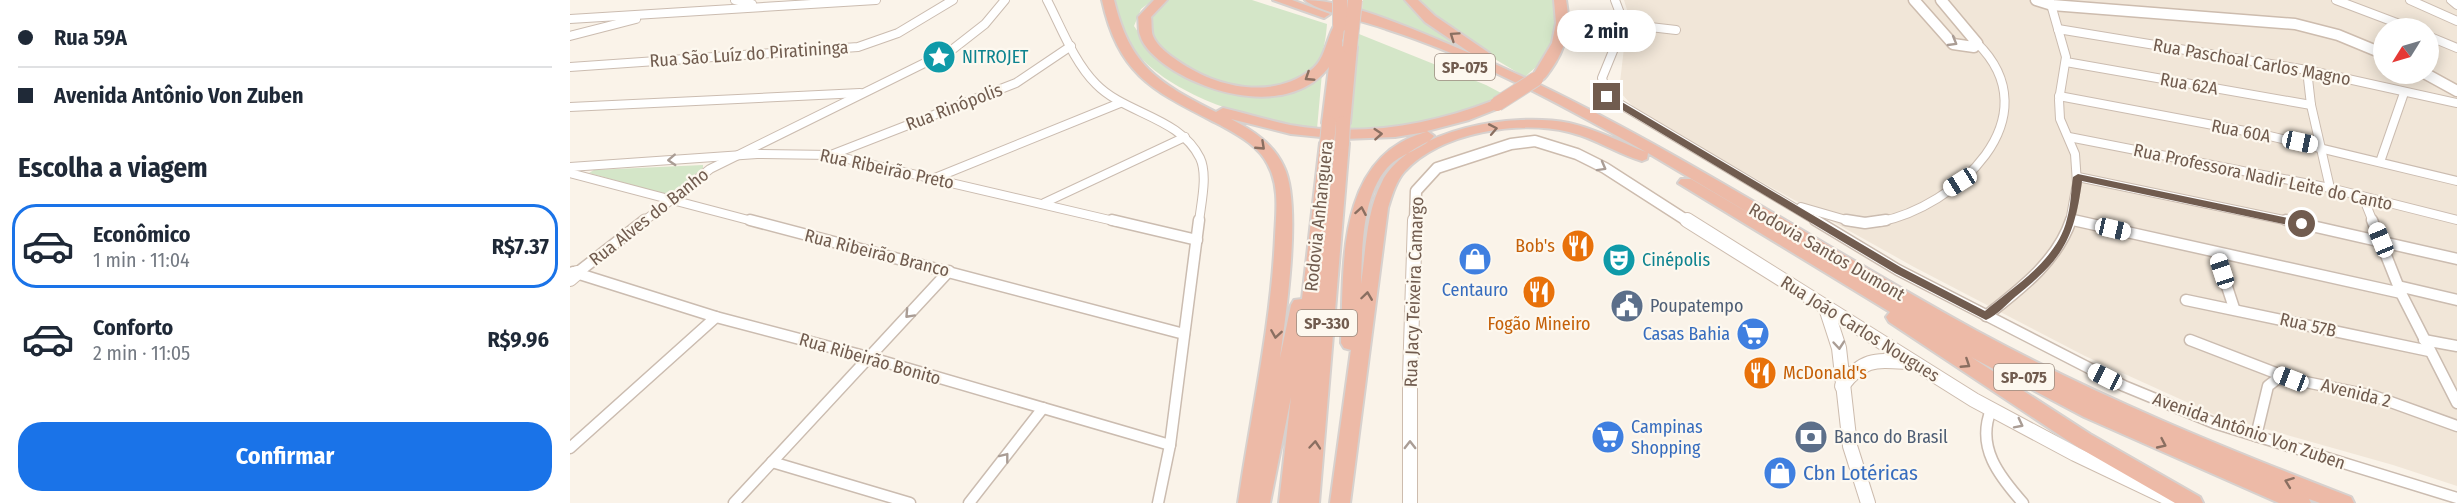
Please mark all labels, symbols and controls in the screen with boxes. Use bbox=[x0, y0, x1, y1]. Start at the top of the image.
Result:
callout: 2 min bbox=[1558, 10, 1656, 52]
north arrow bbox=[2373, 18, 2439, 84]
map controls bbox=[2373, 18, 2439, 84]
text: 2 min bbox=[1584, 19, 1629, 43]
text: Rua 59A bbox=[54, 24, 127, 51]
one-way arrow bbox=[1449, 32, 1460, 43]
street label: Rua Paschoal Carlos Magno bbox=[2152, 34, 2352, 90]
one-way arrow bbox=[1947, 35, 1957, 46]
street label: Rua São Luíz do Piratininga bbox=[649, 36, 849, 72]
place icon: NITROJET bbox=[921, 39, 957, 75]
place label: NITROJET bbox=[962, 46, 1029, 68]
road number: SP-075 bbox=[1435, 54, 1495, 80]
street label: Rua 62A bbox=[2158, 68, 2220, 100]
one-way arrow bbox=[1305, 70, 1316, 81]
street label: Rua Rinópolis bbox=[903, 78, 1006, 135]
text: Avenida Antônio Von Zuben bbox=[54, 82, 303, 109]
route end bbox=[1593, 83, 1620, 110]
street label: Rua 60A bbox=[2209, 114, 2273, 148]
one-way arrow bbox=[1487, 123, 1497, 136]
one-way arrow bbox=[1374, 128, 1383, 141]
car bbox=[2281, 129, 2319, 155]
one-way arrow bbox=[1254, 139, 1264, 150]
street label: Rodovia Anhanguera bbox=[1300, 139, 1338, 293]
street label: Rua Professora Nadir Leite do Canto bbox=[2132, 139, 2394, 215]
street label: Rua Ribeirão Preto bbox=[818, 144, 956, 194]
text: Escolha a viagem bbox=[18, 152, 208, 184]
one-way arrow bbox=[667, 154, 676, 167]
one-way arrow bbox=[1596, 160, 1606, 171]
street label: Rua Alves do Banho bbox=[585, 164, 713, 270]
car bbox=[1940, 165, 1980, 199]
street label: Rua Jacy Teixeira Camargo bbox=[1400, 196, 1428, 388]
street label: Rodovia Santos Dumont bbox=[1745, 198, 1909, 306]
one-way arrow bbox=[1354, 206, 1367, 216]
route start bbox=[2288, 210, 2315, 237]
car bbox=[2093, 216, 2133, 242]
icon: car bbox=[21, 219, 75, 273]
car bbox=[2366, 220, 2396, 260]
text: Econômico bbox=[93, 221, 191, 248]
street label: Rua Ribeirão Branco bbox=[802, 224, 952, 282]
restaurant icon: Bob's bbox=[1560, 228, 1596, 264]
text: R$7.37 bbox=[492, 233, 549, 260]
place label: Bob's bbox=[1515, 235, 1555, 257]
shop icon: Centauro bbox=[1457, 241, 1493, 277]
theatre icon: Cinépolis bbox=[1601, 242, 1637, 278]
text: 1 min · 11:04 bbox=[93, 248, 190, 272]
place label: Cinépolis bbox=[1642, 249, 1710, 271]
car bbox=[2208, 251, 2236, 291]
street label: Rua João Carlos Nougues bbox=[1776, 271, 1944, 387]
restaurant icon: Fogão Mineiro bbox=[1521, 274, 1557, 310]
place label: Centauro bbox=[1442, 279, 1508, 301]
public building icon: Poupatempo bbox=[1609, 288, 1645, 324]
one-way arrow bbox=[1360, 291, 1372, 301]
place label: Poupatempo bbox=[1650, 295, 1743, 317]
one-way arrow bbox=[905, 306, 916, 317]
street label: Rua 57B bbox=[2278, 308, 2339, 342]
road number: SP-330 bbox=[1297, 310, 1357, 336]
icon: car bbox=[21, 312, 75, 366]
place label: Fogão Mineiro bbox=[1488, 313, 1590, 335]
text: Conforto bbox=[93, 314, 173, 341]
supermarket icon: Casas Bahia bbox=[1735, 316, 1771, 352]
place label: Casas Bahia bbox=[1643, 323, 1730, 345]
text: R$9.96 bbox=[487, 326, 549, 353]
street label: Rua Ribeirão Bonito bbox=[797, 328, 943, 390]
one-way arrow bbox=[1270, 329, 1282, 338]
text: 2 min · 11:05 bbox=[93, 341, 190, 365]
one-way arrow bbox=[1832, 341, 1845, 350]
restaurant icon: McDonald's bbox=[1742, 355, 1778, 391]
one-way arrow bbox=[1960, 356, 1970, 368]
car bbox=[2085, 361, 2125, 393]
place label: McDonald's bbox=[1783, 362, 1867, 384]
road number: SP-075 bbox=[1994, 364, 2054, 390]
car bbox=[2271, 364, 2311, 394]
street label: Avenida 2 bbox=[2319, 374, 2393, 412]
street label: Avenida Antônio Von Zuben bbox=[2150, 388, 2348, 474]
place label: Campinas Shopping bbox=[1631, 416, 1703, 459]
one-way arrow bbox=[2012, 417, 2023, 428]
supermarket icon: Campinas Shopping bbox=[1590, 419, 1626, 455]
bank icon: Banco do Brasil bbox=[1793, 419, 1829, 455]
button: Confirmar bbox=[18, 422, 552, 491]
place label: Banco do Brasil bbox=[1834, 426, 1948, 448]
one-way arrow bbox=[2156, 436, 2167, 448]
one-way arrow bbox=[1308, 440, 1321, 449]
one-way arrow bbox=[1404, 440, 1416, 449]
one-way arrow bbox=[998, 453, 1009, 464]
shop icon: Cbn Lotéricas bbox=[1762, 455, 1798, 491]
place label: Cbn Lotéricas bbox=[1803, 460, 1918, 486]
one-way arrow bbox=[2284, 477, 2295, 490]

